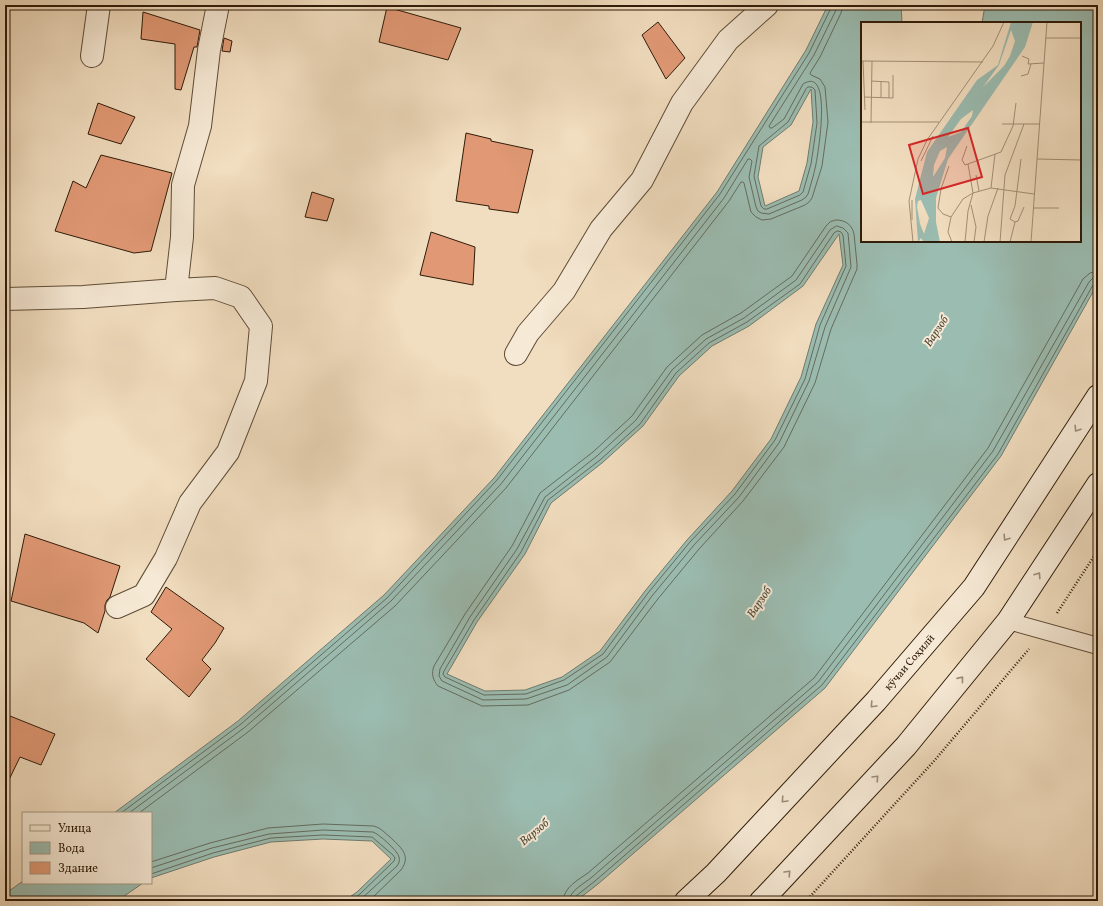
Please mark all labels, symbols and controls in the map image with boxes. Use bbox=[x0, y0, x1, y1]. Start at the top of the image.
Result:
inset map bbox=[861, 22, 1081, 242]
water label: Варзоб bbox=[921, 312, 953, 350]
one-way arrow bbox=[1074, 425, 1082, 432]
one-way arrow bbox=[1003, 534, 1011, 541]
one-way arrow bbox=[1033, 572, 1041, 579]
water label: Варзоб bbox=[744, 583, 776, 621]
street label: кӯчаи Соҳилӣ bbox=[881, 631, 939, 694]
one-way arrow bbox=[956, 677, 963, 684]
one-way arrow bbox=[870, 700, 877, 708]
one-way arrow bbox=[872, 775, 879, 783]
one-way arrow bbox=[782, 795, 789, 803]
legend bbox=[22, 812, 152, 884]
water label: Варзоб bbox=[516, 815, 553, 850]
text: Улица bbox=[58, 821, 91, 837]
text: Вода bbox=[58, 841, 85, 857]
text: Здание bbox=[58, 861, 98, 877]
one-way arrow bbox=[783, 870, 791, 878]

